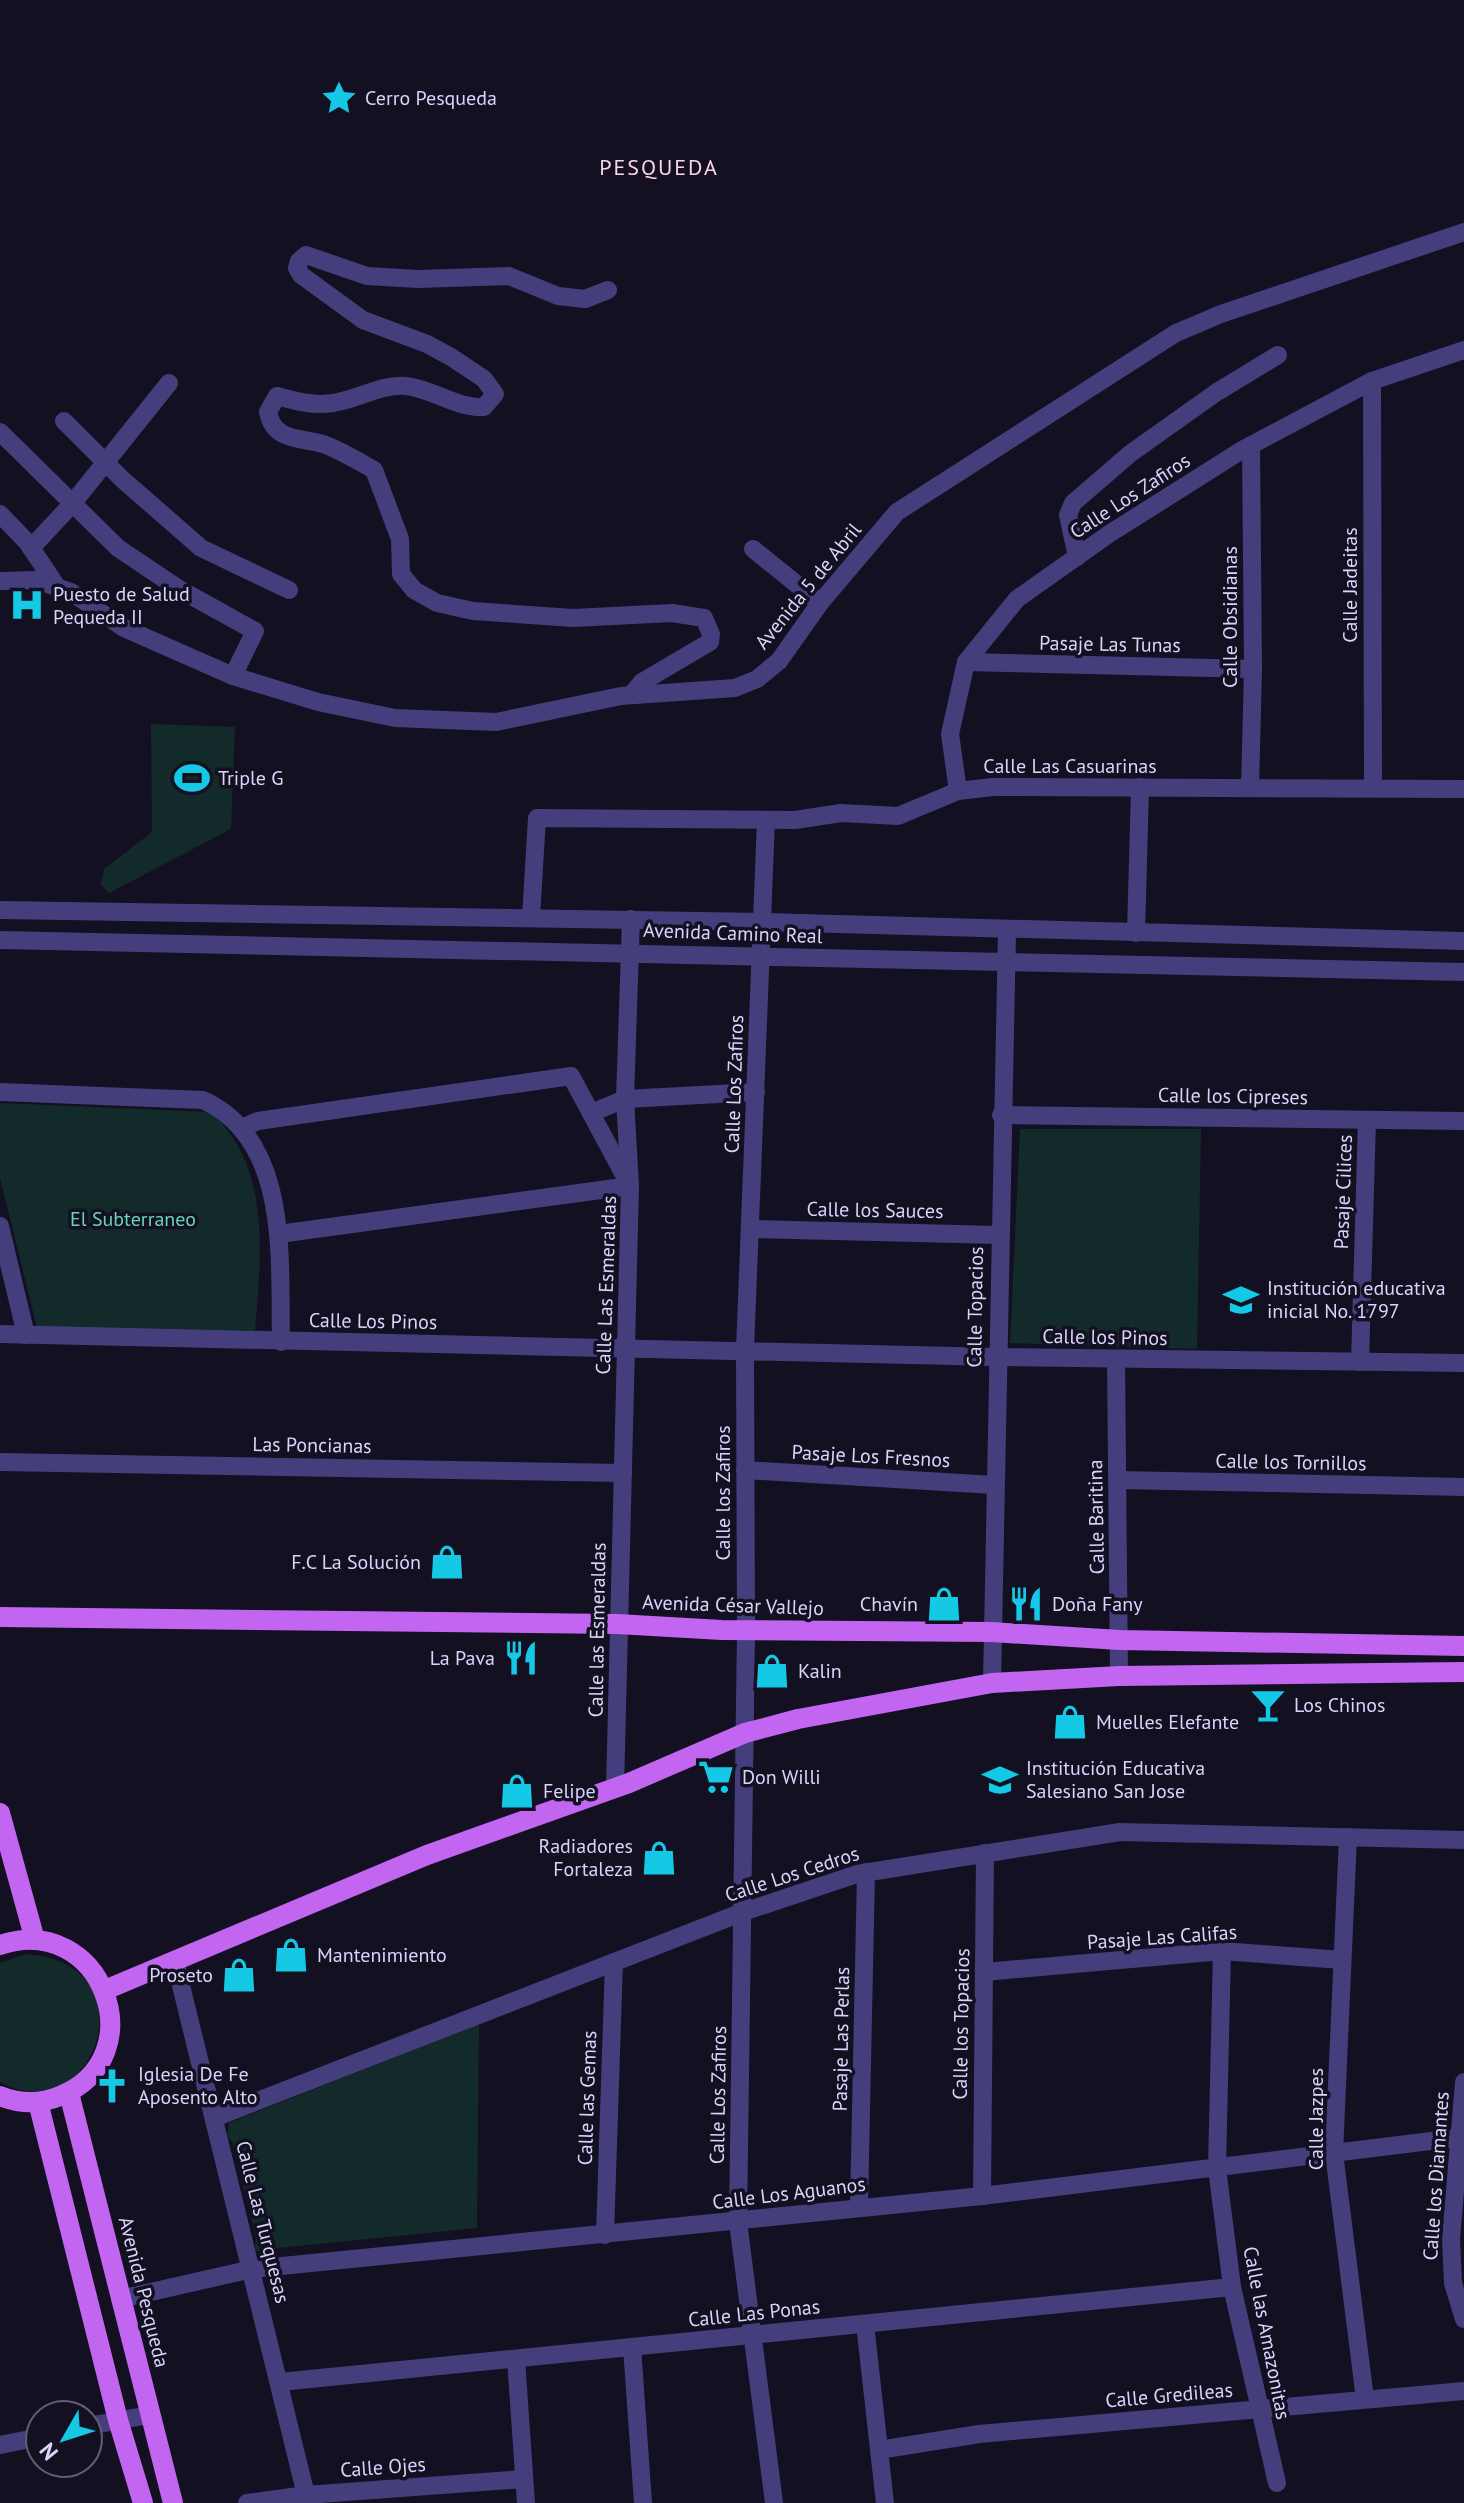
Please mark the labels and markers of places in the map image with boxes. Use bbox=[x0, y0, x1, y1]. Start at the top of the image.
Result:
place icon: Cerro Pesqueda bbox=[320, 79, 358, 117]
place label: Cerro Pesqueda bbox=[365, 85, 497, 111]
place label: Puesto de Salud Pequeda II bbox=[53, 581, 190, 630]
hospital icon: Puesto de Salud Pequeda II bbox=[8, 586, 46, 624]
sports icon: Triple G bbox=[173, 759, 211, 797]
place label: Triple G bbox=[218, 765, 284, 791]
place label: Institución educativa inicial No. 1797 bbox=[1267, 1275, 1446, 1324]
school or university icon: Institución educativa inicial No. 1797 bbox=[1222, 1281, 1260, 1319]
shop icon: F.C La Solución bbox=[428, 1543, 466, 1581]
place label: F.C La Solución bbox=[291, 1549, 421, 1575]
shop icon: Chavín bbox=[925, 1585, 963, 1623]
restaurant icon: Doña Fany bbox=[1007, 1585, 1045, 1623]
place label: Chavín bbox=[860, 1591, 918, 1617]
place label: Doña Fany bbox=[1052, 1591, 1143, 1617]
restaurant icon: La Pava bbox=[502, 1639, 540, 1677]
place label: La Pava bbox=[430, 1645, 495, 1671]
shop icon: Kalin bbox=[753, 1652, 791, 1690]
place label: Kalin bbox=[798, 1658, 842, 1684]
bar icon: Los Chinos bbox=[1249, 1686, 1287, 1724]
place label: Los Chinos bbox=[1294, 1692, 1385, 1718]
shop icon: Muelles Elefante bbox=[1051, 1703, 1089, 1741]
place label: Muelles Elefante bbox=[1096, 1709, 1239, 1735]
place label: Institución Educativa Salesiano San Jose bbox=[1026, 1755, 1205, 1804]
supermarket icon: Don Willi bbox=[697, 1758, 735, 1796]
school or university icon: Institución Educativa Salesiano San Jose bbox=[981, 1761, 1019, 1799]
place label: Don Willi bbox=[742, 1764, 821, 1790]
shop icon: Felipe bbox=[498, 1772, 536, 1810]
place label: Felipe bbox=[543, 1778, 596, 1804]
place label: Radiadores Fortaleza bbox=[538, 1833, 633, 1882]
shop icon: Radiadores Fortaleza bbox=[640, 1839, 678, 1877]
shop icon: Mantenimiento bbox=[272, 1936, 310, 1974]
place label: Mantenimiento bbox=[317, 1942, 447, 1968]
shop icon: Proseto bbox=[220, 1956, 258, 1994]
place label: Proseto bbox=[149, 1962, 213, 1988]
place label: Iglesia De Fe Aposento Alto bbox=[138, 2061, 258, 2110]
church icon: Iglesia De Fe Aposento Alto bbox=[93, 2067, 131, 2105]

